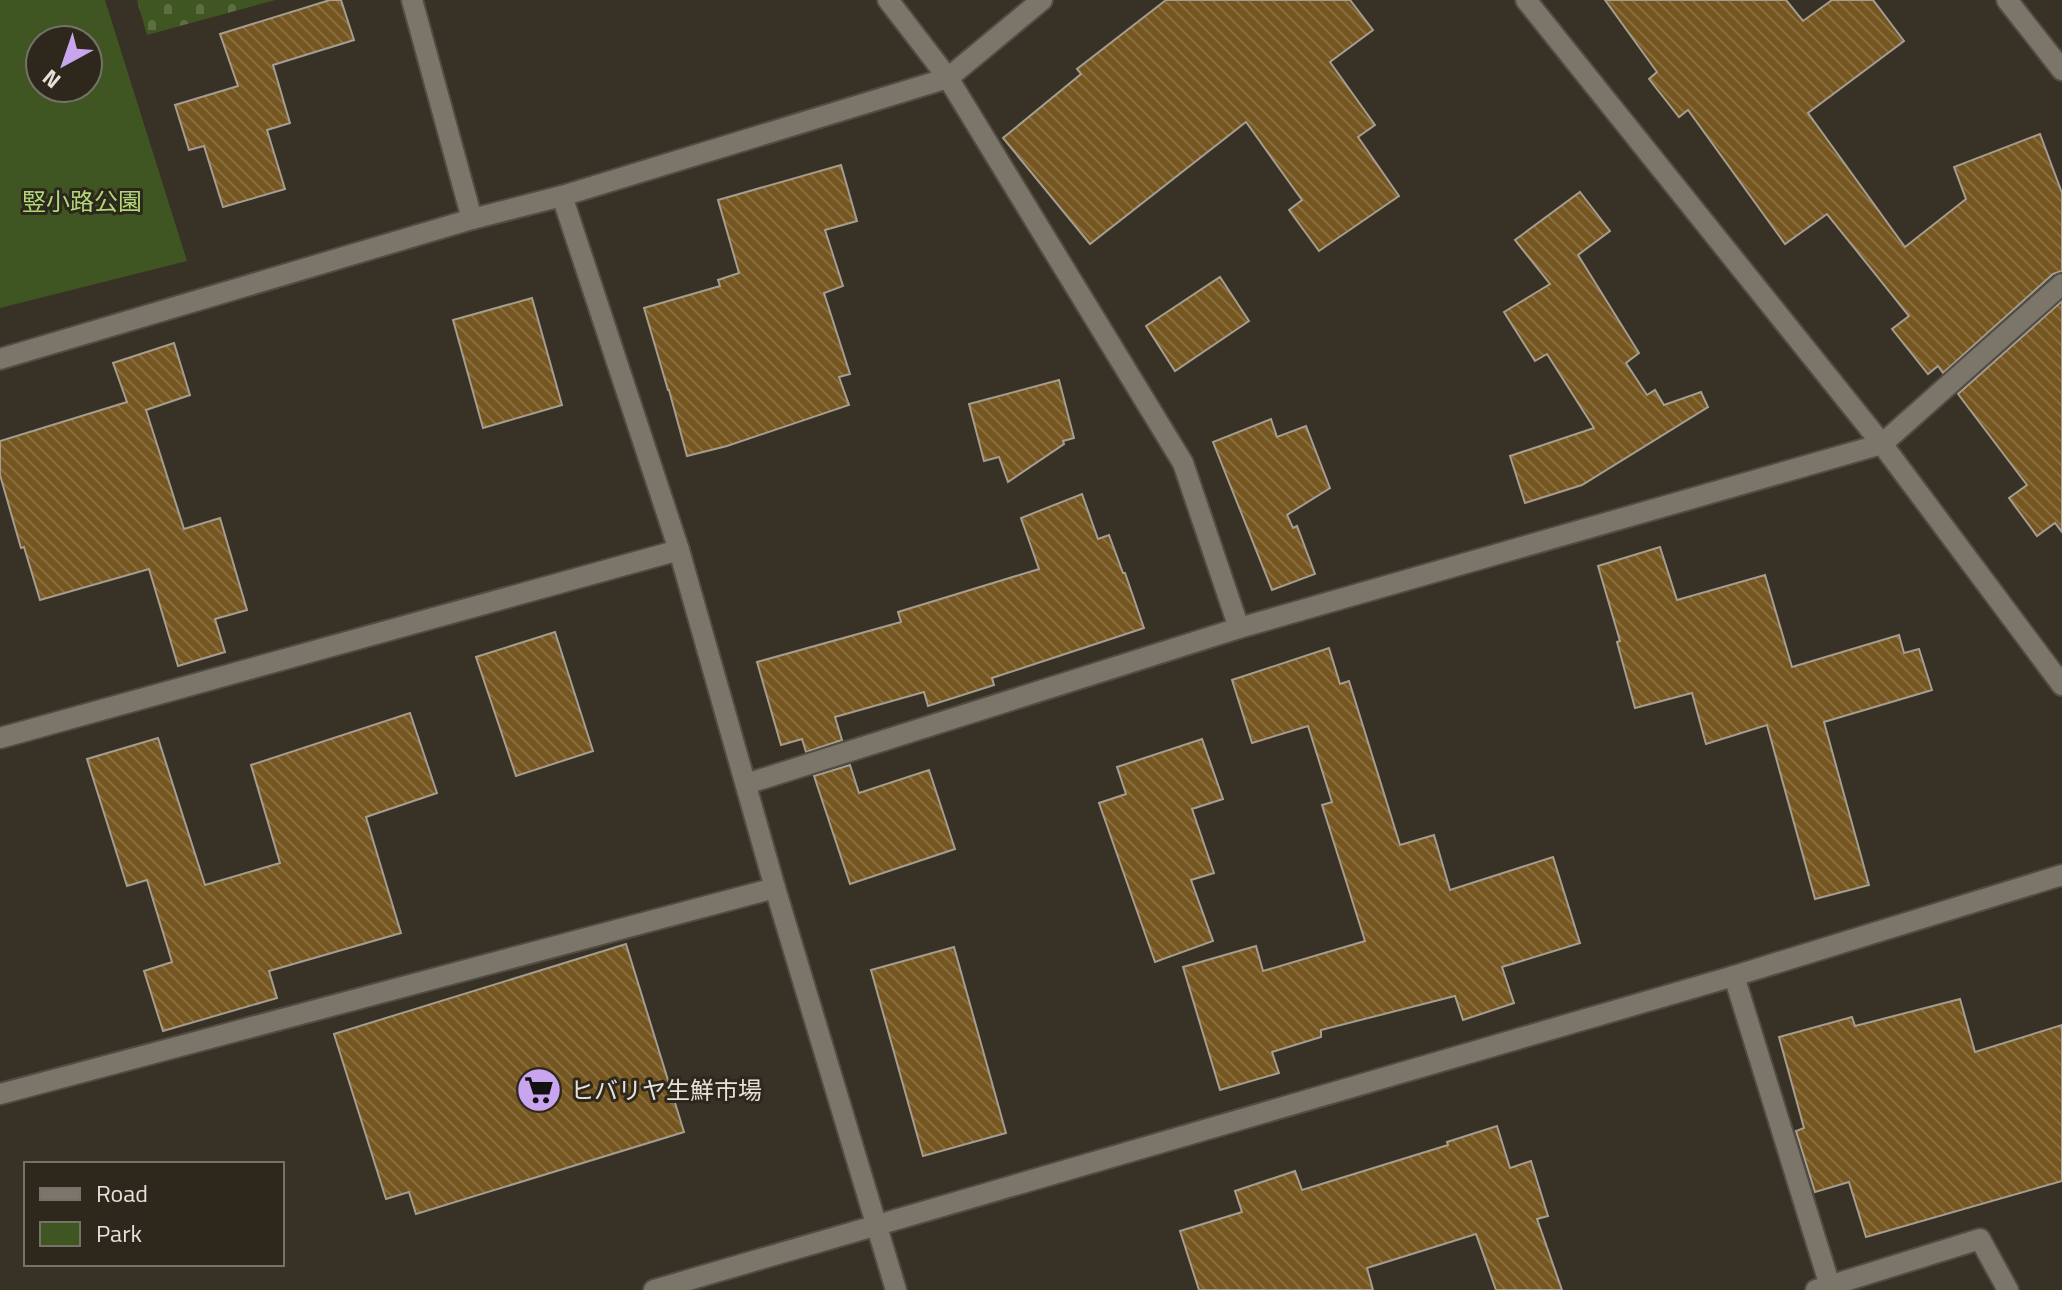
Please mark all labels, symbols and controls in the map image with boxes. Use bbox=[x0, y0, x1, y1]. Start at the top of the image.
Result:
north arrow bbox=[24, 24, 104, 104]
text: N bbox=[34, 61, 68, 97]
park label: 竪小路公園 bbox=[22, 183, 142, 219]
supermarket icon: ヒバリヤ生鮮市場 bbox=[515, 1066, 563, 1114]
place label: ヒバリヤ生鮮市場 bbox=[570, 1072, 762, 1108]
legend bbox=[24, 1162, 284, 1266]
text: Road bbox=[96, 1175, 148, 1211]
text: Park bbox=[96, 1215, 142, 1251]

